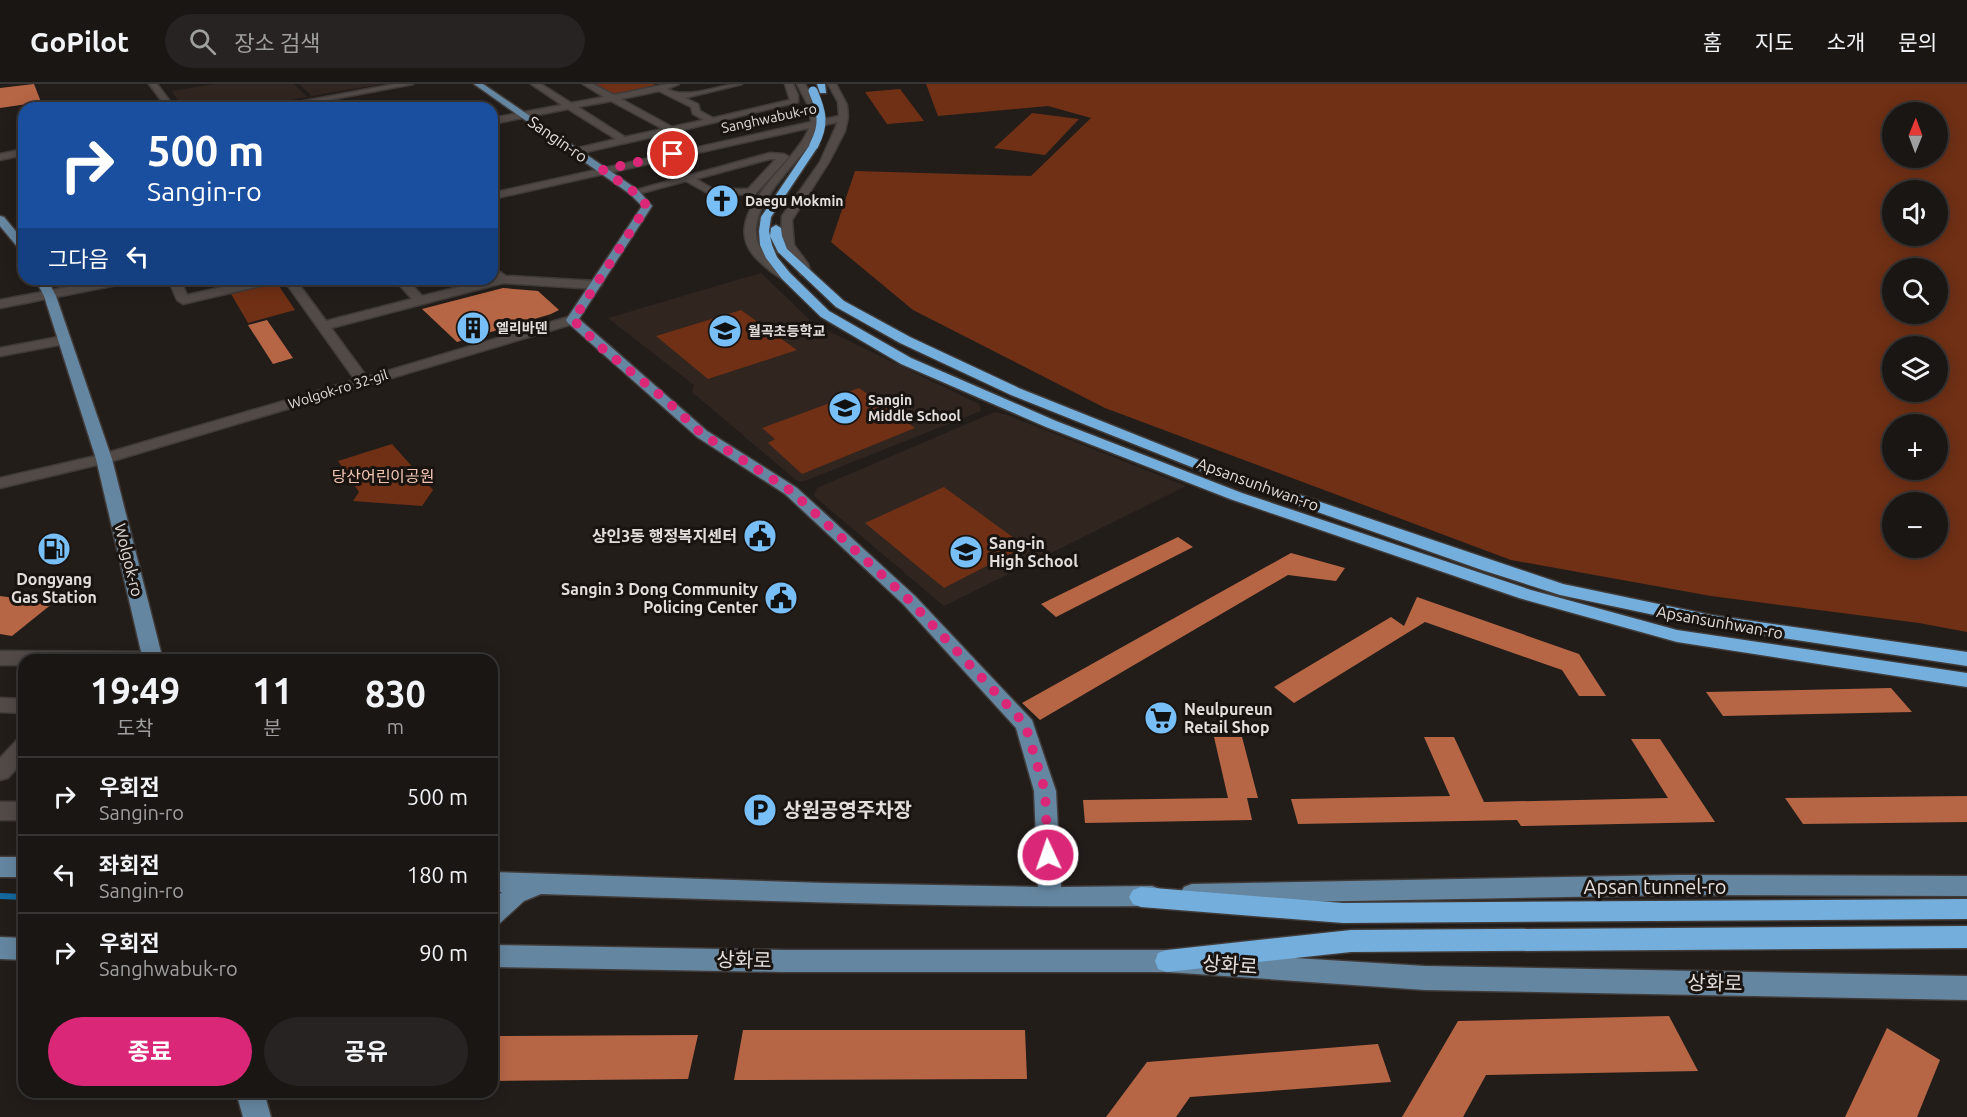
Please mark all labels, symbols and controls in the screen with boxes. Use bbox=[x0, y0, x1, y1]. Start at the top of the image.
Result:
search box bbox=[165, 14, 585, 68]
icon: search bbox=[186, 25, 219, 58]
text: GoPilot bbox=[30, 26, 129, 57]
text: 장소 검색 bbox=[234, 30, 320, 55]
text: 홈 bbox=[1703, 30, 1722, 54]
text: 지도 bbox=[1755, 30, 1794, 54]
text: 소개 bbox=[1827, 30, 1865, 54]
text: 문의 bbox=[1898, 30, 1937, 54]
street label: Sanghwabuk-ro bbox=[720, 100, 818, 136]
north arrow bbox=[1882, 102, 1948, 168]
map controls bbox=[1882, 102, 1948, 558]
street label: Sangin-ro bbox=[525, 112, 591, 166]
icon: right bbox=[48, 126, 126, 204]
text: 500 m bbox=[147, 127, 264, 174]
pin bbox=[647, 128, 698, 179]
icon: arrive bbox=[656, 137, 689, 170]
text: Sangin-ro bbox=[147, 176, 262, 206]
button: sound bbox=[1882, 180, 1948, 246]
church icon: Daegu Mokmin bbox=[704, 183, 740, 219]
place label: Daegu Mokmin bbox=[745, 193, 844, 209]
icon: left bbox=[121, 240, 154, 273]
text: 그다음 bbox=[48, 246, 109, 271]
button: search bbox=[1882, 258, 1948, 324]
building icon: 엘리바덴 bbox=[455, 310, 491, 346]
school or university icon: 월곡초등학교 bbox=[707, 313, 743, 349]
place label: 엘리바덴 bbox=[496, 320, 548, 336]
place label: 월곡초등학교 bbox=[748, 323, 825, 339]
button: layers bbox=[1882, 336, 1948, 402]
street label: Wolgok-ro 32-gil bbox=[286, 366, 390, 412]
school or university icon: Sangin Middle School bbox=[827, 390, 863, 426]
place label: Sangin Middle School bbox=[868, 392, 961, 424]
button: + bbox=[1882, 414, 1948, 480]
street label: Apsansunhwan-ro bbox=[1195, 454, 1321, 514]
park label: 당산어린이공원 bbox=[331, 467, 435, 485]
button: − bbox=[1882, 492, 1948, 558]
public building icon: 상인3동 행정복지센터 bbox=[742, 518, 778, 554]
street label: Wolgok-ro bbox=[111, 522, 147, 598]
place label: 상인3동 행정복지센터 bbox=[592, 527, 737, 545]
fuel station icon: Dongyang Gas Station bbox=[36, 531, 72, 567]
school or university icon: Sang-in High School bbox=[948, 534, 984, 570]
place label: Sang-in High School bbox=[989, 534, 1078, 570]
place label: Dongyang Gas Station bbox=[11, 570, 97, 606]
place label: Sangin 3 Dong Community Policing Center bbox=[561, 580, 758, 616]
public building icon: Sangin 3 Dong Community Policing Center bbox=[763, 580, 799, 616]
street label: Apsansunhwan-ro bbox=[1655, 602, 1785, 642]
text: 19:49 bbox=[90, 670, 180, 711]
text: 11 bbox=[252, 670, 293, 711]
text: 830 bbox=[365, 673, 426, 714]
supermarket icon: Neulpureun Retail Shop bbox=[1143, 700, 1179, 736]
place label: Neulpureun Retail Shop bbox=[1184, 700, 1273, 736]
text: m bbox=[387, 715, 404, 738]
text: 도착 bbox=[117, 716, 154, 739]
text: 분 bbox=[263, 716, 282, 739]
text: 우회전 bbox=[99, 774, 160, 799]
icon: right bbox=[48, 780, 81, 813]
text: 500 m bbox=[407, 784, 468, 809]
parking icon: 상원공영주차장 bbox=[742, 792, 778, 828]
place label: 상원공영주차장 bbox=[783, 798, 912, 821]
text: Sangin-ro bbox=[99, 801, 184, 824]
position arrow bbox=[1016, 823, 1080, 887]
text: 좌회전 bbox=[99, 852, 160, 877]
icon: left bbox=[48, 858, 81, 891]
text: 180 m bbox=[407, 862, 468, 887]
street label: Apsan tunnel-ro bbox=[1583, 875, 1727, 898]
text: Sangin-ro bbox=[99, 879, 184, 902]
text: 우회전 bbox=[99, 930, 160, 955]
icon: right bbox=[48, 936, 81, 969]
text: 90 m bbox=[419, 940, 468, 965]
street label: 상화로 bbox=[716, 948, 772, 971]
street label: 상화로 bbox=[1202, 951, 1258, 978]
text: Sanghwabuk-ro bbox=[99, 957, 238, 980]
street label: 상화로 bbox=[1687, 971, 1743, 994]
button: 종료 bbox=[48, 1017, 252, 1086]
button: 공유 bbox=[264, 1017, 468, 1086]

